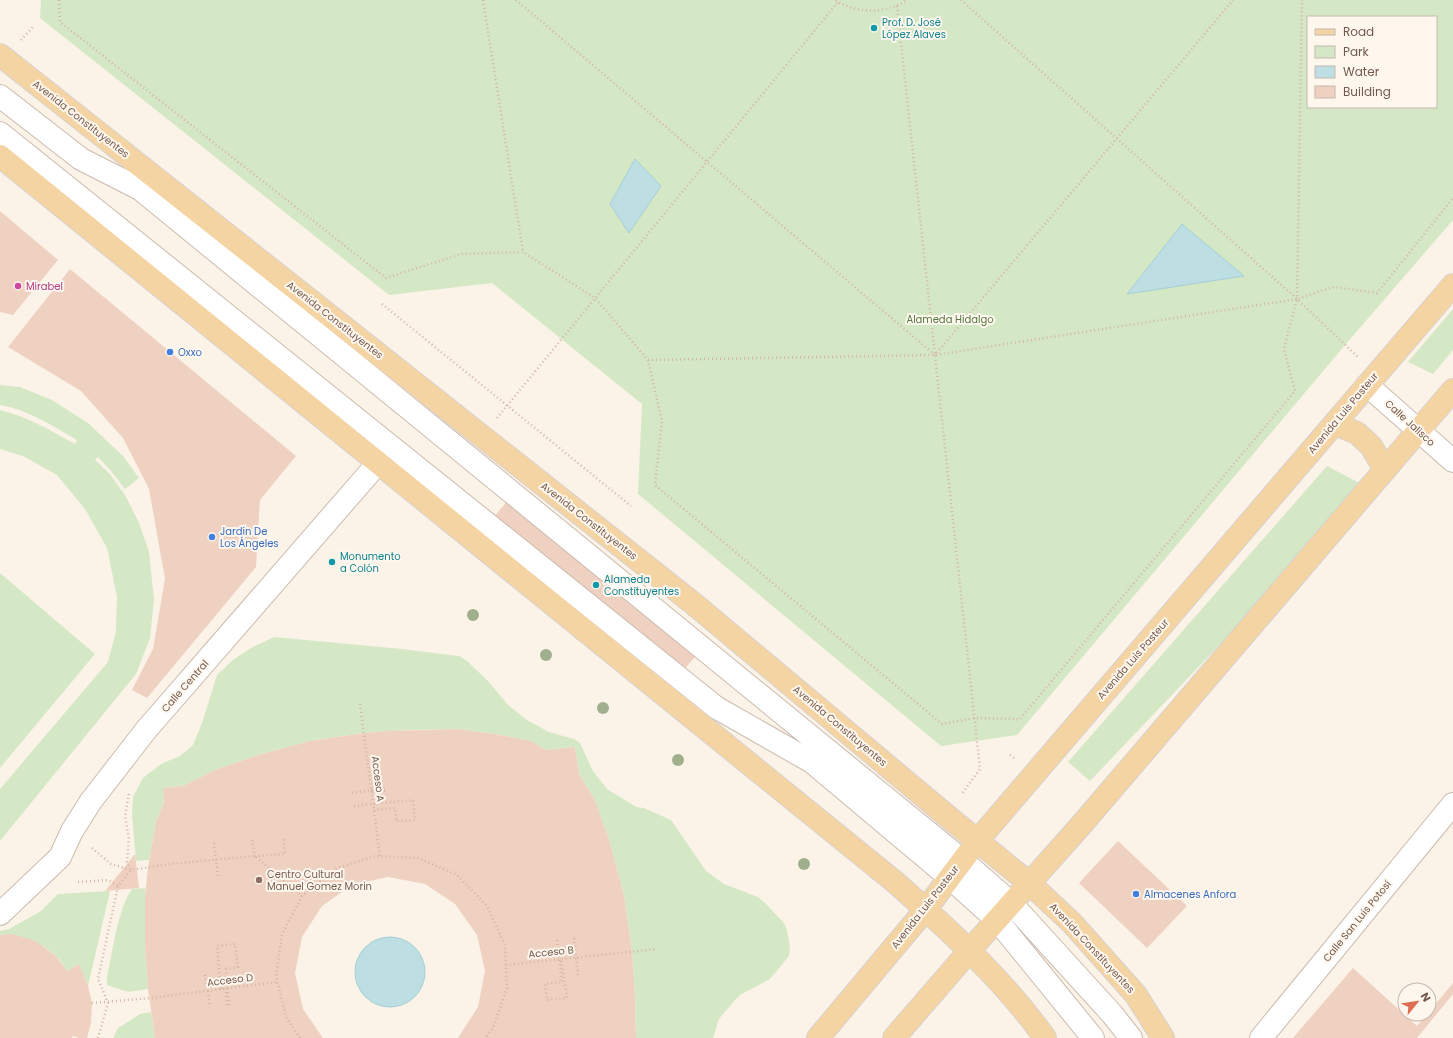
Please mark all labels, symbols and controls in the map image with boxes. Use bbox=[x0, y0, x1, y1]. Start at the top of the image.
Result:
place label: Prof. D. José López Alaves bbox=[882, 15, 946, 42]
legend bbox=[1307, 16, 1437, 108]
marker: Prof. D. José López Alaves bbox=[869, 23, 879, 33]
text: Road bbox=[1343, 23, 1374, 40]
text: Park bbox=[1343, 43, 1370, 60]
text: Water bbox=[1343, 63, 1380, 80]
street label: Avenida Constituyentes bbox=[30, 77, 132, 161]
text: Building bbox=[1343, 83, 1391, 100]
street label: Avenida Constituyentes bbox=[284, 278, 386, 362]
place label: Mirabel bbox=[26, 279, 63, 294]
marker: Mirabel bbox=[13, 281, 23, 291]
park label: Alameda Hidalgo bbox=[906, 312, 994, 327]
place label: Oxxo bbox=[178, 345, 202, 360]
marker: Oxxo bbox=[165, 347, 175, 357]
street label: Avenida Luis Pasteur bbox=[1304, 369, 1382, 457]
street label: Calle Jalisco bbox=[1382, 396, 1438, 450]
street label: Avenida Constituyentes bbox=[538, 479, 640, 563]
place label: Jardín De Los Ángeles bbox=[220, 524, 279, 551]
marker: Jardín De Los Ángeles bbox=[207, 532, 217, 542]
place label: Monumento a Colón bbox=[340, 549, 401, 576]
marker: Monumento a Colón bbox=[327, 557, 337, 567]
place label: Alameda Constituyentes bbox=[604, 572, 679, 599]
marker: Alameda Constituyentes bbox=[591, 580, 601, 590]
street label: Avenida Luis Pasteur bbox=[1094, 615, 1172, 703]
street label: Calle Central bbox=[158, 656, 212, 716]
street label: Avenida Constituyentes bbox=[790, 682, 890, 770]
street label: Acceso A bbox=[368, 755, 388, 803]
street label: Avenida Luis Pasteur bbox=[888, 862, 963, 952]
place label: Centro Cultural Manuel Gomez Morin bbox=[267, 867, 372, 894]
marker: Centro Cultural Manuel Gomez Morin bbox=[254, 875, 264, 885]
street label: Calle San Luis Potosí bbox=[1319, 877, 1395, 965]
place label: Almacenes Anfora bbox=[1144, 887, 1236, 902]
marker: Almacenes Anfora bbox=[1131, 889, 1141, 899]
street label: Avenida Constituyentes bbox=[1046, 899, 1138, 997]
street label: Acceso B bbox=[528, 942, 574, 962]
street label: Acceso D bbox=[206, 970, 254, 990]
north arrow bbox=[1397, 982, 1437, 1022]
text: N bbox=[1417, 989, 1435, 1005]

